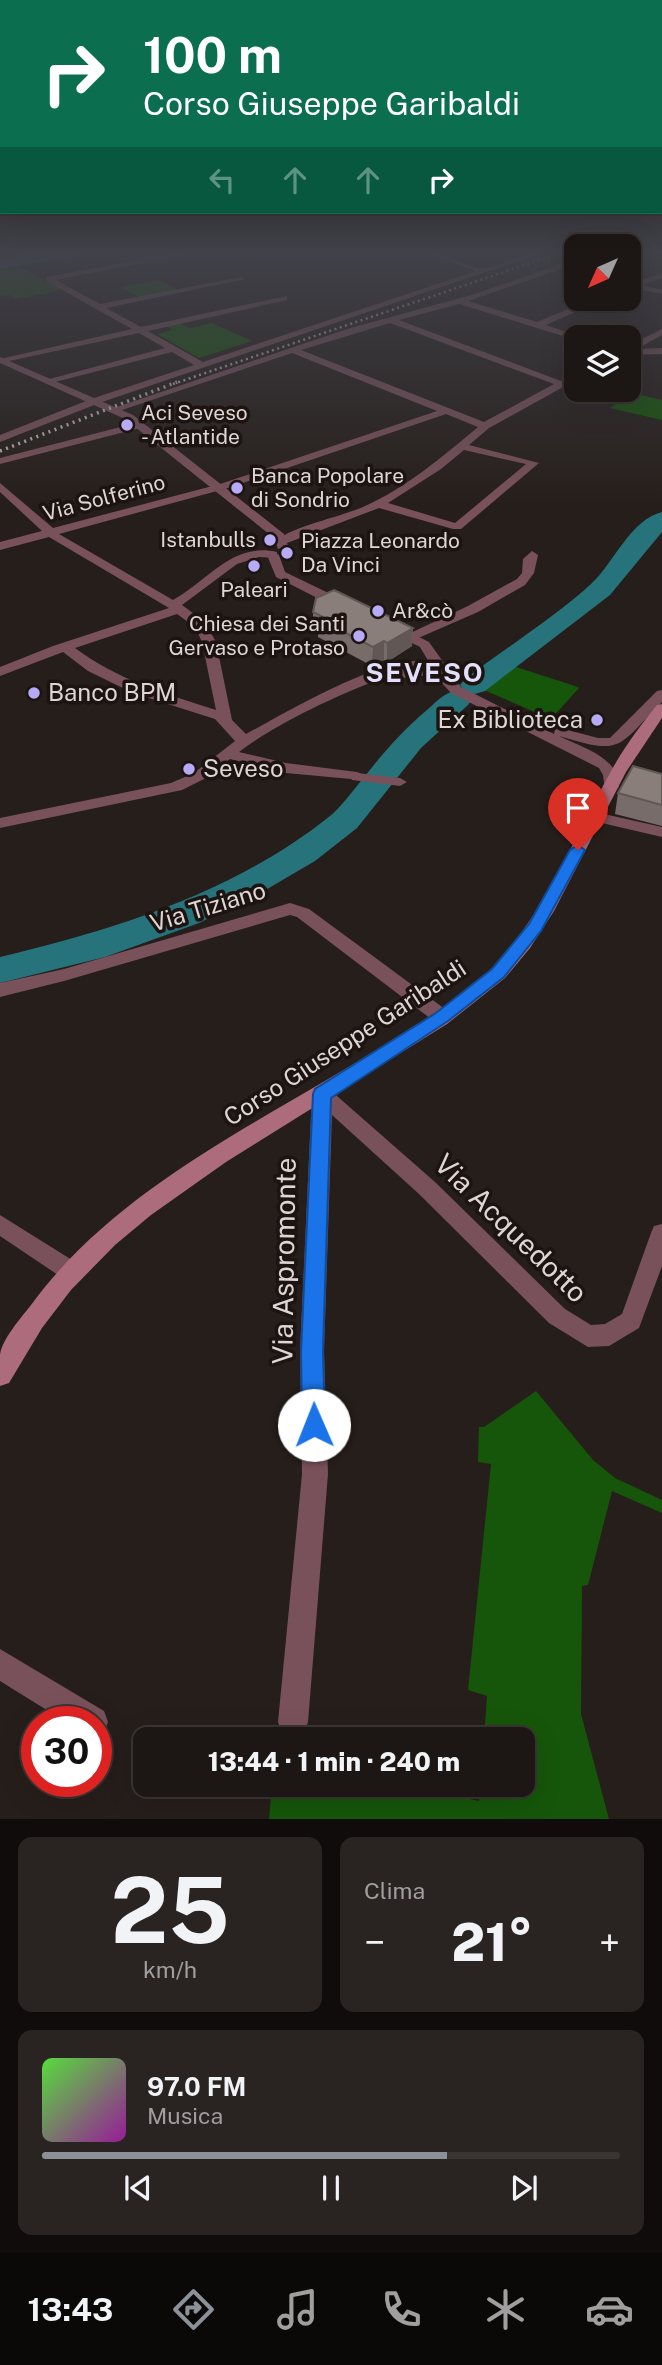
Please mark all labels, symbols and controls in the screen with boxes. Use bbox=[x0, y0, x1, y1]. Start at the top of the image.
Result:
text: 100 m bbox=[143, 26, 282, 84]
icon: right bbox=[28, 28, 119, 119]
text: Corso Giuseppe Garibaldi bbox=[143, 85, 520, 122]
icon: left bbox=[203, 161, 241, 199]
icon: ahead bbox=[276, 161, 314, 199]
icon: ahead bbox=[349, 161, 387, 199]
icon: right bbox=[422, 161, 460, 199]
north arrow bbox=[564, 234, 640, 312]
map controls bbox=[564, 234, 641, 402]
button: layers bbox=[564, 325, 641, 402]
place label: Aci Seveso - Atlantide bbox=[141, 400, 248, 449]
marker: Aci Seveso - Atlantide bbox=[119, 417, 135, 433]
place label: Banca Popolare di Sondrio bbox=[251, 463, 404, 512]
street label: Via Solferino bbox=[40, 469, 168, 526]
marker: Banca Popolare di Sondrio bbox=[229, 480, 245, 496]
place label: Istanbulls bbox=[160, 527, 256, 552]
place label: Piazza Leonardo Da Vinci bbox=[301, 528, 460, 577]
marker: Istanbulls bbox=[262, 532, 278, 548]
marker: Piazza Leonardo Da Vinci bbox=[279, 545, 295, 561]
marker: Paleari bbox=[246, 558, 262, 574]
place label: Paleari bbox=[220, 577, 288, 602]
place label: Ar&cò bbox=[392, 598, 453, 623]
marker: Ar&cò bbox=[370, 603, 386, 619]
place label: Chiesa dei Santi Gervaso e Protaso bbox=[168, 611, 345, 660]
marker: Chiesa dei Santi Gervaso e Protaso bbox=[351, 628, 367, 644]
district label: SEVESO bbox=[365, 657, 485, 688]
place label: Banco BPM bbox=[48, 678, 176, 706]
marker: Banco BPM bbox=[26, 685, 42, 701]
place label: Ex Biblioteca bbox=[438, 705, 583, 733]
marker: Ex Biblioteca bbox=[589, 712, 605, 728]
place label: Seveso bbox=[203, 754, 284, 782]
marker: Seveso bbox=[181, 761, 197, 777]
pin bbox=[548, 778, 608, 850]
icon: arrive bbox=[559, 789, 597, 827]
street label: Via Tiziano bbox=[146, 875, 269, 937]
street label: Corso Giuseppe Garibaldi bbox=[218, 953, 471, 1131]
street label: Via Acquedotto bbox=[428, 1147, 594, 1309]
street label: Via Aspromonte bbox=[265, 1157, 302, 1365]
position arrow bbox=[277, 1388, 351, 1462]
speed limit sign: 30 bbox=[21, 1706, 112, 1797]
text: 13:44 · 1 min · 240 m bbox=[208, 1746, 460, 1777]
text: 25 bbox=[110, 1857, 230, 1963]
text: Clima bbox=[364, 1877, 425, 1904]
text: 21° bbox=[451, 1912, 533, 1973]
text: − bbox=[364, 1920, 385, 1965]
text: + bbox=[599, 1920, 620, 1965]
text: km/h bbox=[143, 1956, 197, 1983]
text: 97.0 FM bbox=[147, 2071, 246, 2102]
text: Musica bbox=[147, 2102, 223, 2129]
icon: previous bbox=[119, 2169, 157, 2207]
icon: pause bbox=[312, 2169, 350, 2207]
icon: next bbox=[505, 2169, 543, 2207]
icon: directions bbox=[169, 2285, 218, 2334]
icon: music bbox=[273, 2285, 322, 2334]
icon: phone bbox=[377, 2285, 426, 2334]
icon: climate bbox=[481, 2285, 530, 2334]
icon: car bbox=[585, 2285, 634, 2334]
text: 13:43 bbox=[28, 2291, 113, 2328]

